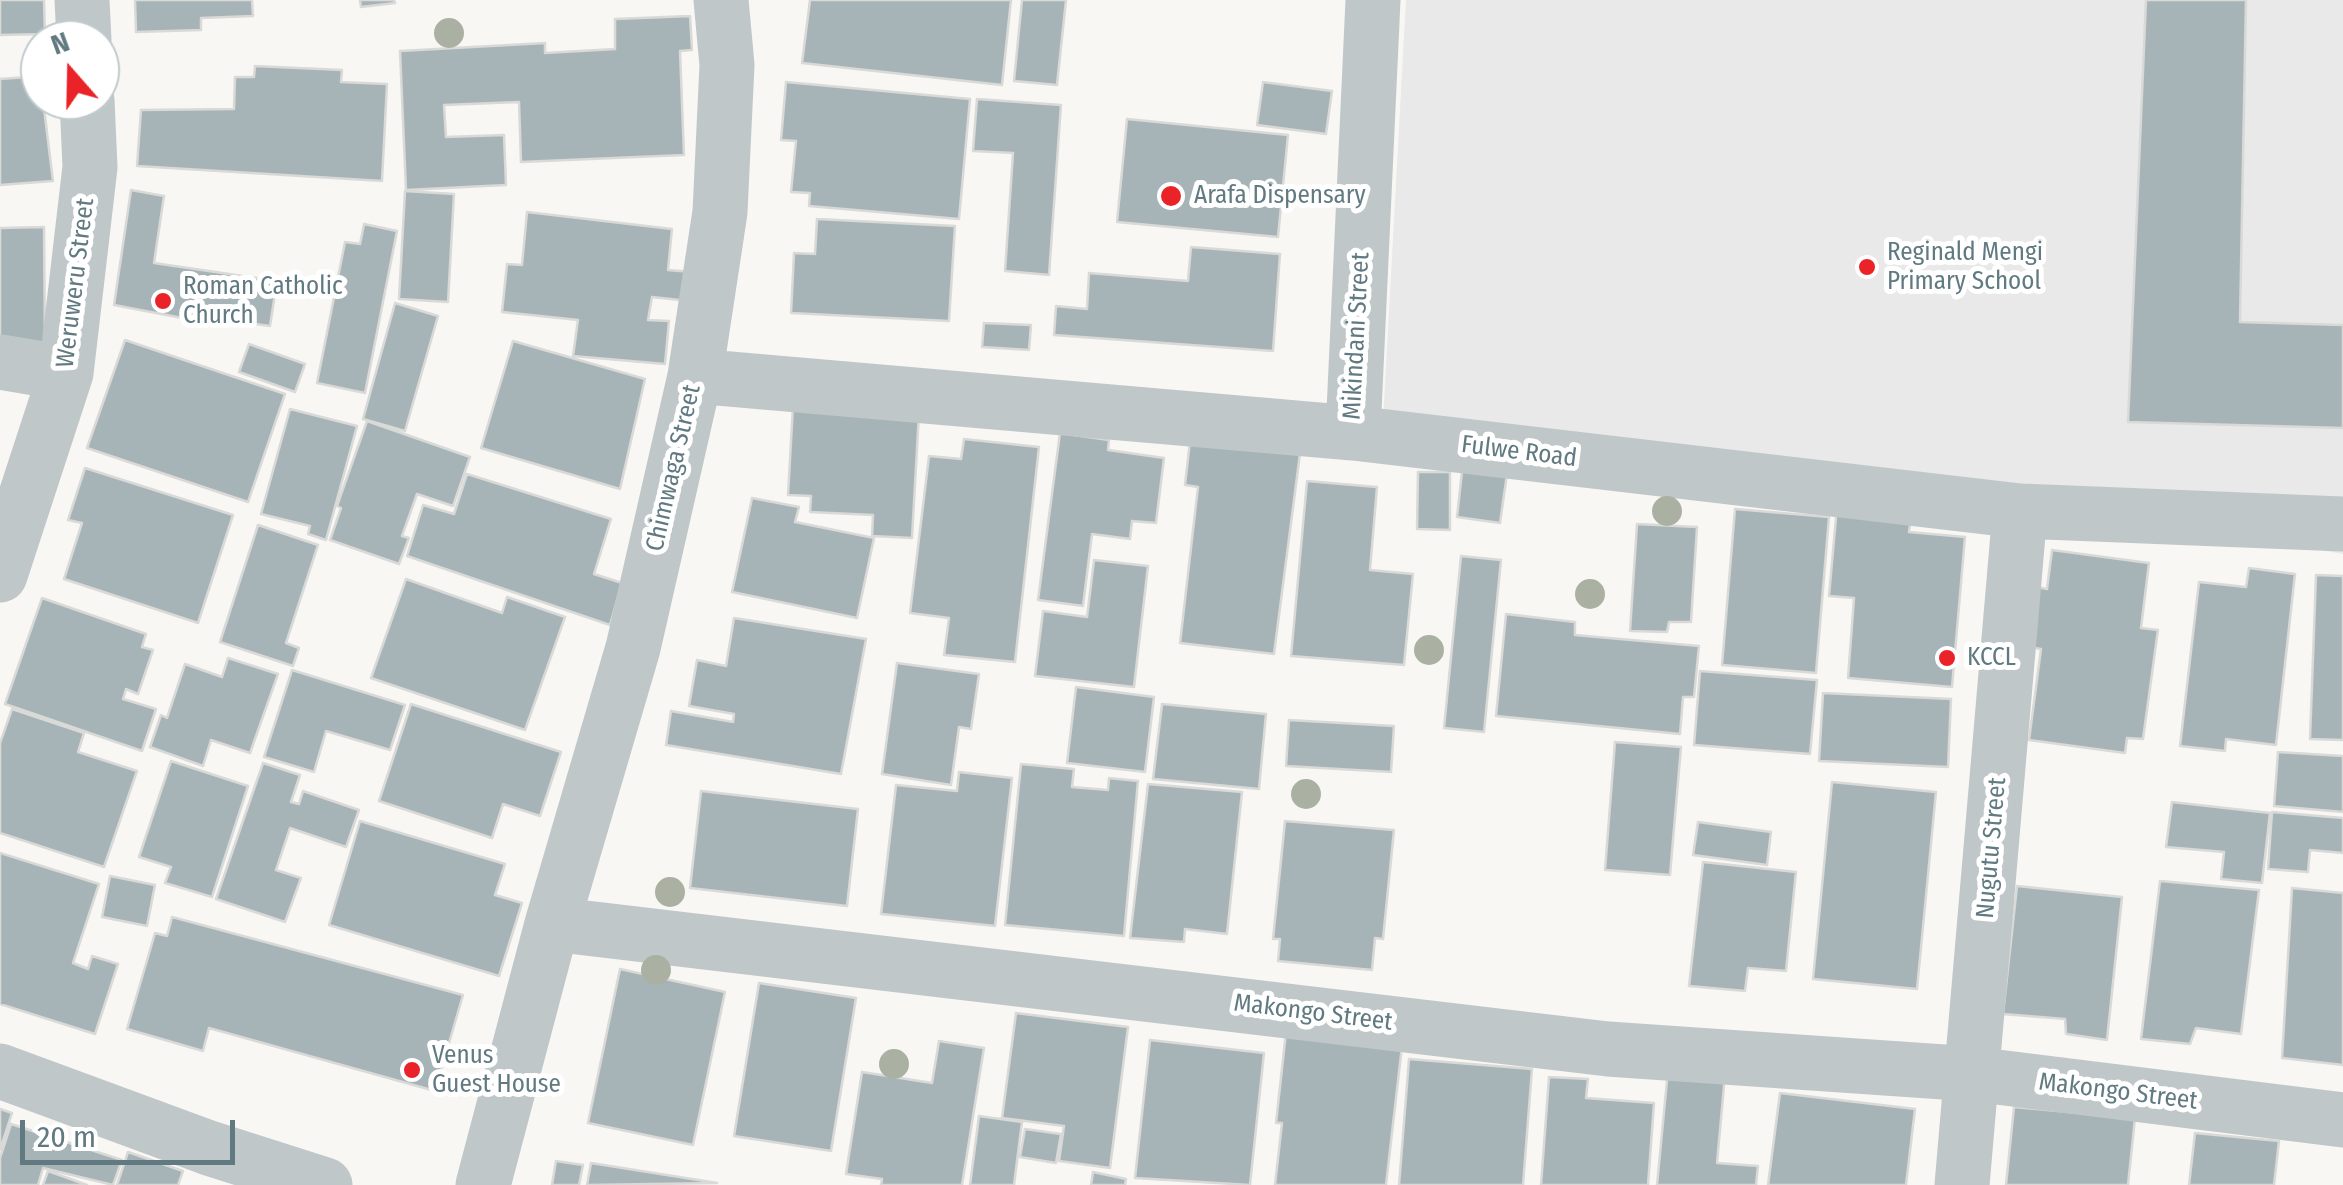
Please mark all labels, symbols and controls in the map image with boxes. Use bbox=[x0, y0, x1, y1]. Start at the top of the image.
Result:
north arrow bbox=[20, 20, 120, 120]
text: N bbox=[47, 25, 74, 62]
place label: Arafa Dispensary bbox=[1194, 181, 1366, 211]
marker: Arafa Dispensary bbox=[1158, 183, 1184, 209]
street label: Weruweru Street bbox=[51, 197, 101, 369]
place label: Reginald Mengi Primary School bbox=[1887, 238, 2043, 297]
street label: Mikindani Street bbox=[1338, 251, 1376, 421]
marker: Reginald Mengi Primary School bbox=[1856, 256, 1878, 278]
place label: Roman Catholic Church bbox=[183, 272, 343, 331]
marker: Roman Catholic Church bbox=[152, 290, 174, 312]
street label: Chimwaga Street bbox=[640, 382, 708, 554]
street label: Fulwe Road bbox=[1460, 430, 1578, 474]
place label: KCCL bbox=[1967, 643, 2016, 673]
marker: KCCL bbox=[1936, 647, 1958, 669]
street label: Nugutu Street bbox=[1971, 776, 2013, 920]
street label: Makongo Street bbox=[1232, 988, 1394, 1038]
place label: Venus Guest House bbox=[432, 1041, 561, 1100]
marker: Venus Guest House bbox=[401, 1059, 423, 1081]
street label: Makongo Street bbox=[2037, 1067, 2199, 1117]
scale bar bbox=[25, 1100, 240, 1162]
text: 20 m bbox=[37, 1119, 96, 1155]

